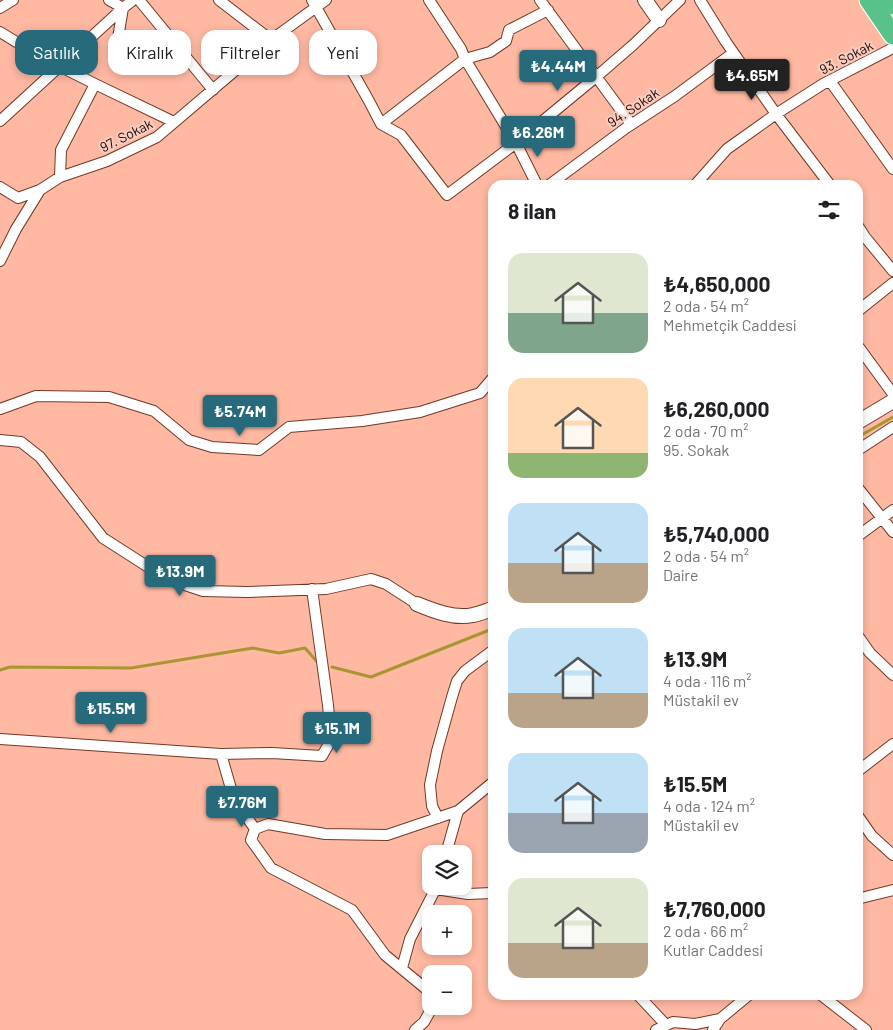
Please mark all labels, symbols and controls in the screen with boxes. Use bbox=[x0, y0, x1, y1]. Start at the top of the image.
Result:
chip: Satılık bbox=[15, 30, 98, 75]
chip: Kiralık bbox=[108, 30, 191, 75]
chip: Filtreler bbox=[201, 30, 299, 75]
chip: Yeni bbox=[309, 30, 377, 75]
street label: 93. Sokak bbox=[816, 36, 876, 78]
pin: ₺4.44M bbox=[517, 49, 599, 92]
text: ₺4.44M bbox=[530, 56, 586, 75]
pin: ₺4.65M bbox=[711, 58, 793, 101]
text: ₺4.65M bbox=[725, 65, 779, 84]
street label: 94. Sokak bbox=[604, 84, 662, 130]
street label: 97. Sokak bbox=[97, 115, 155, 155]
pin: ₺6.26M bbox=[497, 116, 579, 158]
text: ₺6.26M bbox=[512, 122, 564, 141]
icon: filters bbox=[815, 196, 843, 224]
text: 8 ilan bbox=[508, 198, 556, 223]
text: ₺4,650,000 bbox=[663, 271, 770, 296]
icon: home bbox=[548, 273, 608, 333]
text: 2 oda · 54 m² bbox=[663, 296, 749, 315]
text: Mehmetçik Caddesi bbox=[663, 315, 796, 334]
pin: ₺5.74M bbox=[199, 394, 281, 437]
text: ₺6,260,000 bbox=[663, 396, 769, 421]
icon: home bbox=[548, 398, 608, 458]
text: ₺5.74M bbox=[214, 401, 266, 420]
text: 2 oda · 70 m² bbox=[663, 421, 748, 440]
text: 95. Sokak bbox=[663, 440, 729, 459]
text: ₺5,740,000 bbox=[663, 521, 770, 546]
icon: home bbox=[548, 523, 608, 583]
text: 2 oda · 54 m² bbox=[663, 546, 749, 565]
pin: ₺13.9M bbox=[139, 554, 221, 597]
text: ₺13.9M bbox=[156, 561, 204, 580]
text: Daire bbox=[663, 565, 699, 584]
text: ₺13.9M bbox=[663, 646, 727, 671]
icon: home bbox=[548, 648, 608, 708]
text: 4 oda · 116 m² bbox=[663, 671, 752, 690]
text: Müstakil ev bbox=[663, 690, 739, 709]
pin: ₺15.5M bbox=[70, 692, 152, 734]
text: ₺15.5M bbox=[86, 698, 136, 717]
pin: ₺15.1M bbox=[296, 712, 378, 754]
text: ₺15.1M bbox=[314, 718, 360, 737]
text: ₺15.5M bbox=[663, 771, 727, 796]
icon: home bbox=[548, 773, 608, 833]
pin: ₺7.76M bbox=[201, 786, 283, 828]
text: ₺7.76M bbox=[217, 792, 267, 811]
text: 4 oda · 124 m² bbox=[663, 796, 755, 815]
text: Müstakil ev bbox=[663, 815, 739, 834]
map controls bbox=[422, 845, 472, 1015]
button: layers bbox=[422, 845, 472, 895]
text: ₺7,760,000 bbox=[663, 896, 766, 921]
icon: home bbox=[548, 898, 608, 958]
button: + bbox=[422, 905, 472, 955]
text: 2 oda · 66 m² bbox=[663, 921, 748, 940]
text: Kutlar Caddesi bbox=[663, 940, 763, 959]
button: − bbox=[422, 965, 472, 1015]

